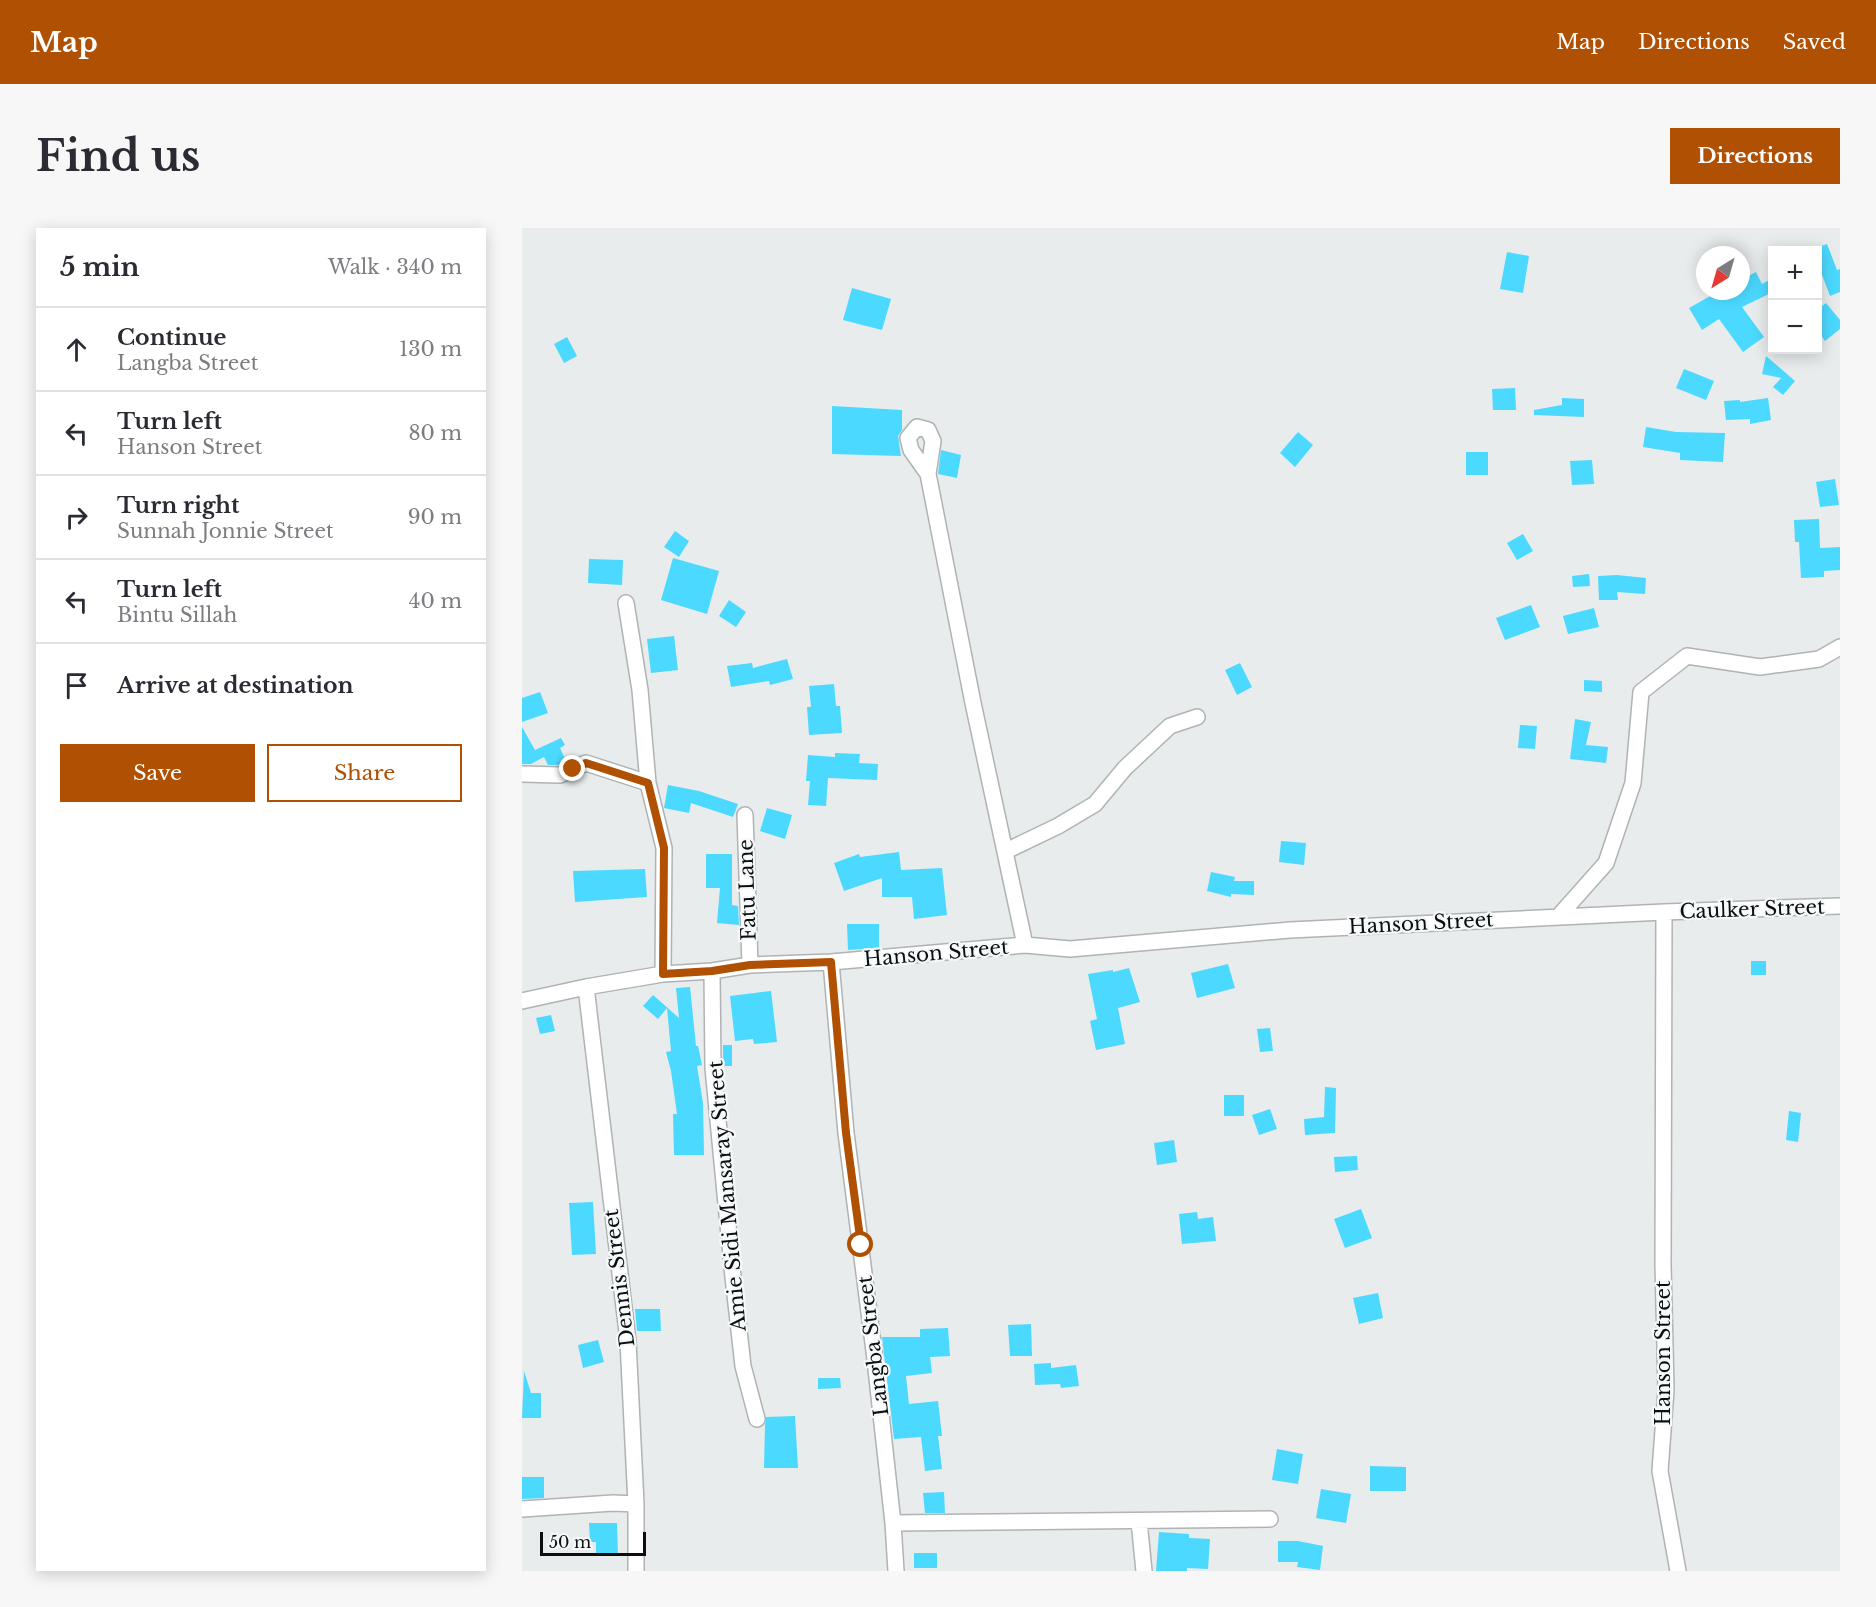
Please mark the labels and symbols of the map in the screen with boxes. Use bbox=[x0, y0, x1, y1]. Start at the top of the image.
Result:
north arrow bbox=[1696, 246, 1750, 300]
route end bbox=[559, 755, 585, 781]
street label: Fatu Lane bbox=[733, 839, 761, 941]
street label: Caulker Street bbox=[1679, 894, 1825, 924]
street label: Hanson Street bbox=[1348, 907, 1495, 939]
street label: Hanson Street bbox=[863, 935, 1010, 971]
street label: Amie Sidi Mansaray Street bbox=[703, 1059, 751, 1333]
street label: Dennis Street bbox=[599, 1207, 639, 1348]
route start bbox=[847, 1231, 873, 1257]
street label: Langba Street bbox=[852, 1274, 894, 1418]
street label: Hanson Street bbox=[1651, 1280, 1675, 1426]
scale bar bbox=[540, 1529, 646, 1556]

